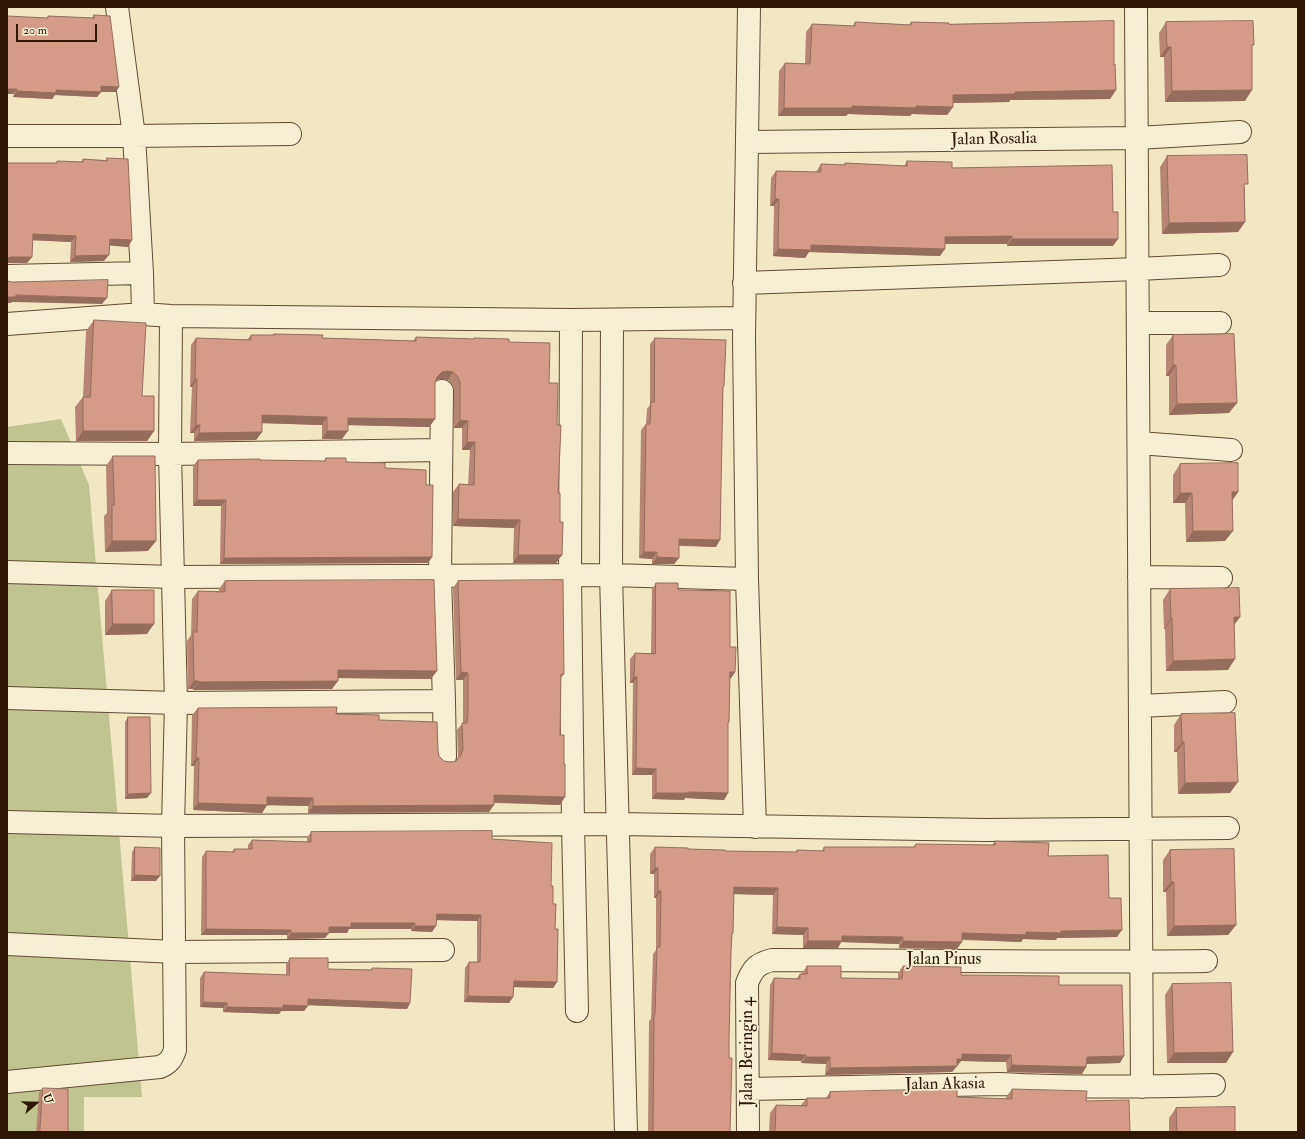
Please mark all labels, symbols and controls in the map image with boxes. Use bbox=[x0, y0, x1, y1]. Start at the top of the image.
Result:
scale bar bbox=[18, 16, 99, 42]
text: 20 m bbox=[23, 23, 47, 38]
street label: Jalan Rosalia bbox=[951, 129, 1037, 151]
street label: Jalan Pinus bbox=[907, 950, 981, 970]
street label: Jalan Beringin 4 bbox=[738, 997, 758, 1107]
street label: Jalan Akasia bbox=[905, 1074, 985, 1096]
north arrow bbox=[16, 1083, 56, 1123]
text: U bbox=[40, 1092, 55, 1105]

